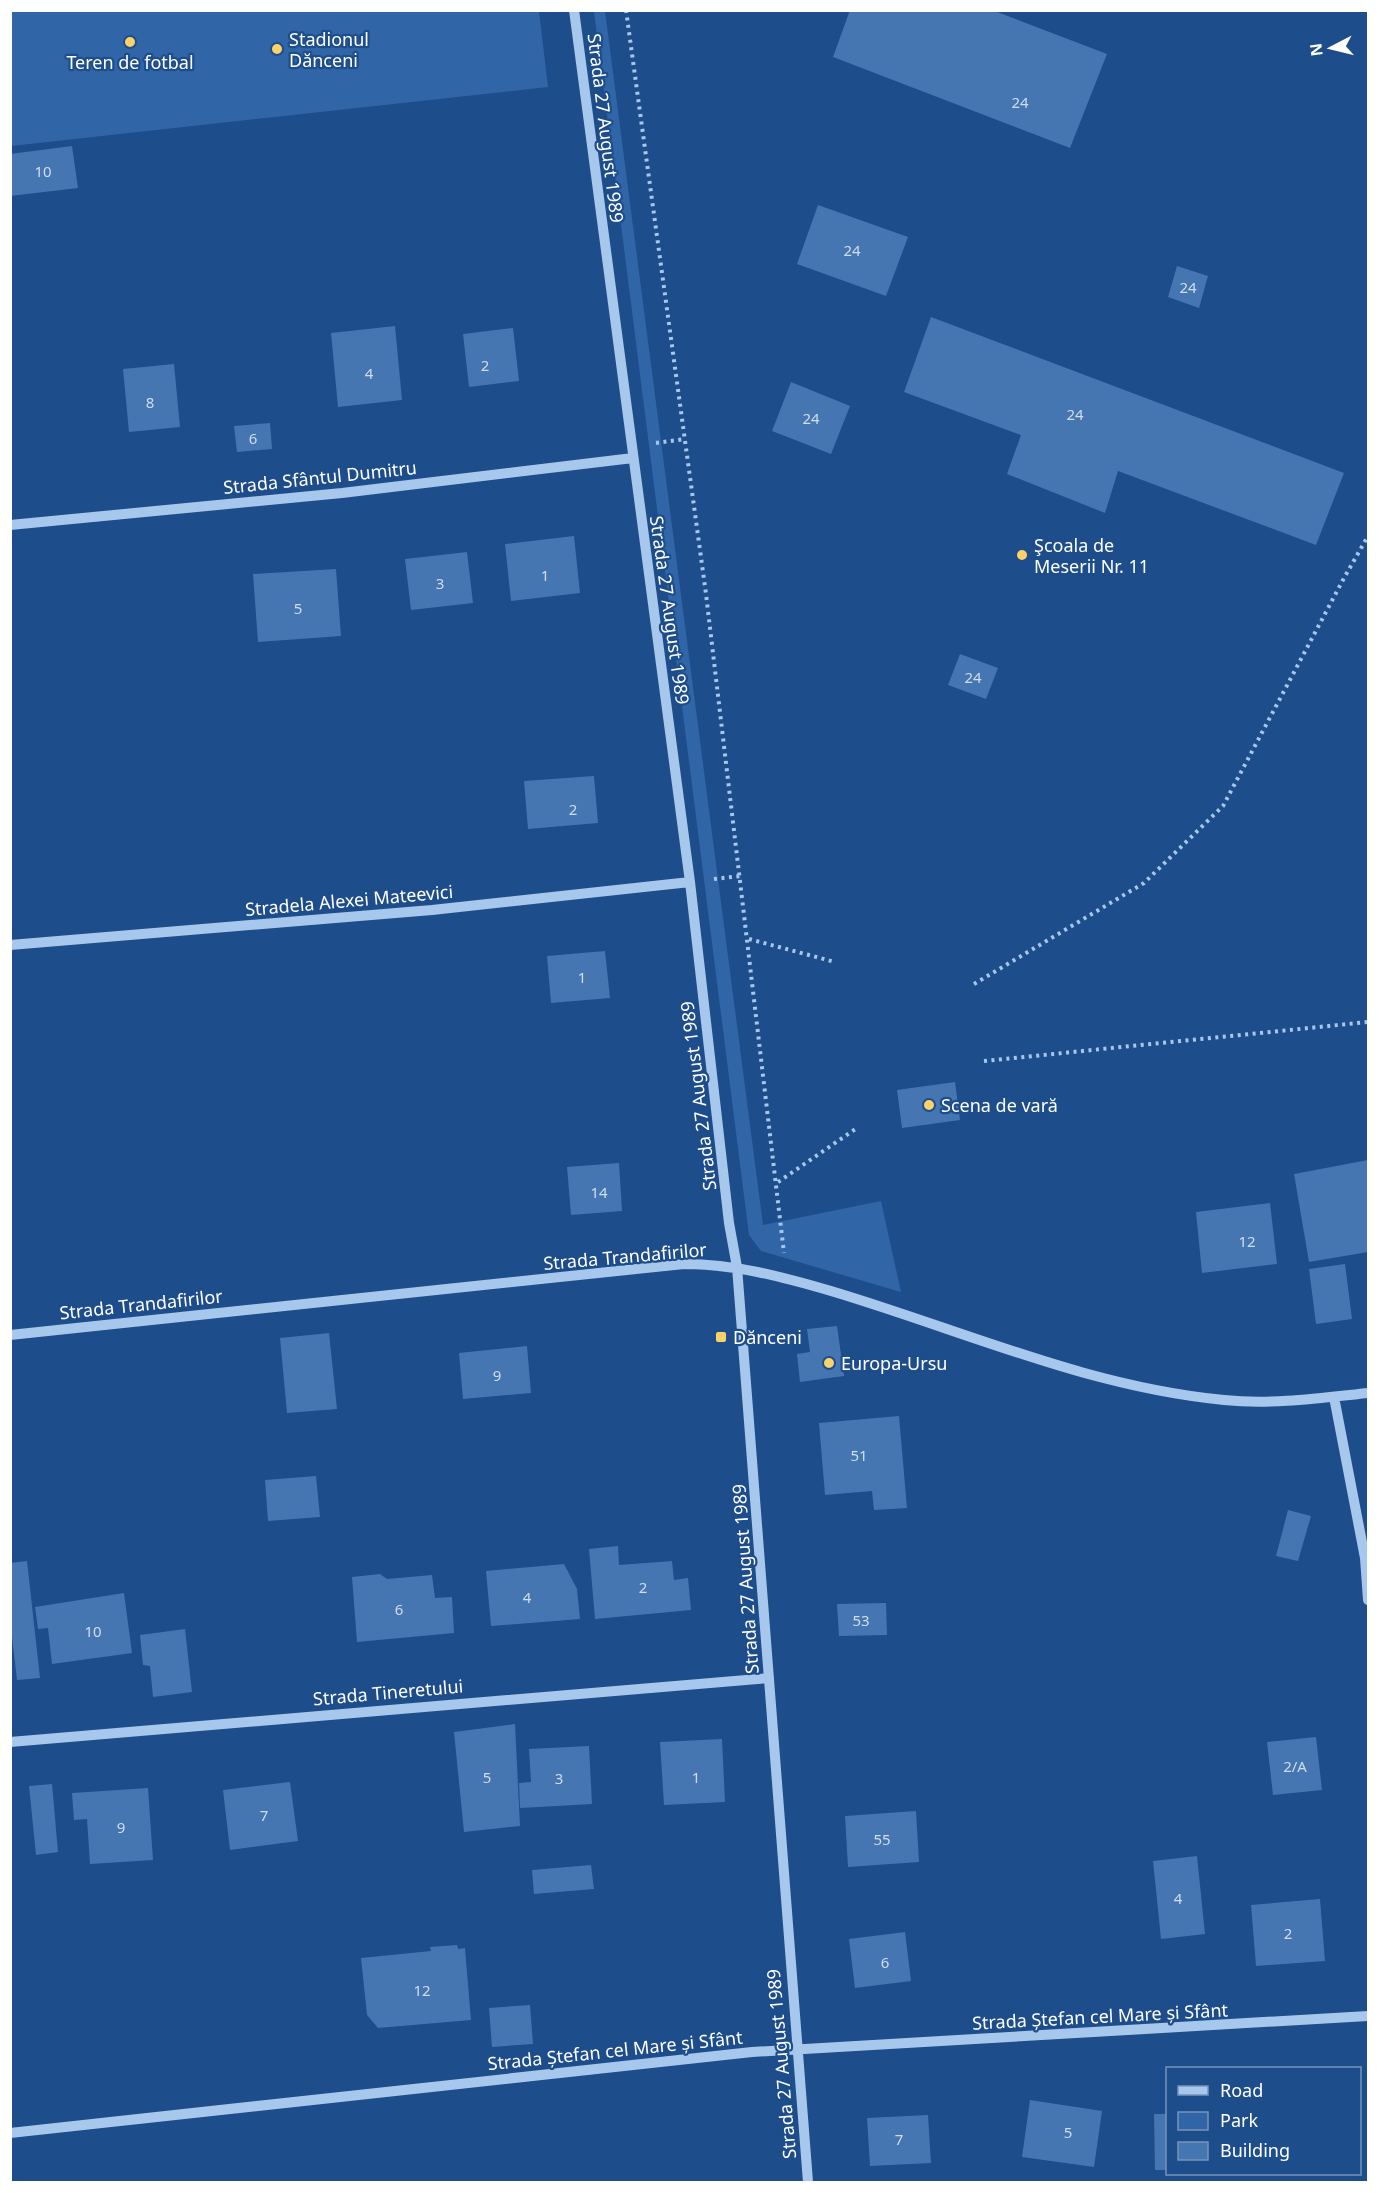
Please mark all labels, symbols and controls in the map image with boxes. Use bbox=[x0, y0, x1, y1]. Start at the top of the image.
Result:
north arrow bbox=[1301, 18, 1361, 78]
place label: Stadionul Dănceni bbox=[289, 27, 369, 72]
street label: Strada 27 August 1989 bbox=[582, 32, 630, 224]
marker: Teren de fotbal bbox=[123, 35, 137, 49]
marker: Stadionul Dănceni bbox=[270, 42, 284, 56]
text: N bbox=[1304, 42, 1328, 58]
place label: Teren de fotbal bbox=[66, 50, 194, 74]
house number: 24 bbox=[1011, 92, 1029, 112]
house number: 10 bbox=[34, 161, 52, 181]
house number: 24 bbox=[843, 240, 861, 260]
house number: 24 bbox=[1179, 277, 1197, 297]
house number: 2 bbox=[481, 355, 489, 375]
house number: 4 bbox=[365, 363, 374, 383]
house number: 8 bbox=[146, 392, 154, 412]
house number: 24 bbox=[1066, 404, 1084, 424]
house number: 24 bbox=[802, 408, 820, 428]
house number: 6 bbox=[249, 428, 257, 448]
street label: Strada Sfântul Dumitru bbox=[222, 455, 418, 499]
street label: Strada 27 August 1989 bbox=[645, 514, 695, 706]
place label: Şcoala de Meserii Nr. 11 bbox=[1034, 533, 1149, 578]
marker: Şcoala de Meserii Nr. 11 bbox=[1015, 548, 1029, 562]
house number: 1 bbox=[541, 565, 549, 585]
house number: 3 bbox=[436, 573, 444, 593]
house number: 5 bbox=[294, 598, 302, 618]
house number: 24 bbox=[964, 667, 982, 687]
house number: 2 bbox=[569, 799, 577, 819]
street label: Stradela Alexei Mateevici bbox=[244, 879, 454, 921]
house number: 1 bbox=[578, 967, 586, 987]
street label: Strada 27 August 1989 bbox=[674, 1000, 722, 1192]
place label: Scena de vară bbox=[941, 1093, 1058, 1117]
marker: Scena de vară bbox=[922, 1098, 936, 1112]
house number: 14 bbox=[590, 1182, 608, 1202]
house number: 12 bbox=[1238, 1231, 1256, 1251]
street label: Strada Trandafirilor bbox=[542, 1237, 708, 1275]
street label: Strada Trandafirilor bbox=[58, 1283, 224, 1324]
place label: Dănceni bbox=[733, 1325, 802, 1349]
marker: Dănceni bbox=[714, 1330, 728, 1344]
place label: Europa-Ursu bbox=[841, 1351, 947, 1375]
marker: Europa-Ursu bbox=[822, 1356, 836, 1370]
house number: 9 bbox=[493, 1365, 501, 1385]
house number: 51 bbox=[850, 1445, 868, 1465]
street label: Strada 27 August 1989 bbox=[726, 1483, 764, 1675]
house number: 2 bbox=[639, 1577, 647, 1597]
house number: 4 bbox=[523, 1587, 532, 1607]
house number: 6 bbox=[395, 1599, 403, 1619]
house number: 53 bbox=[852, 1610, 870, 1630]
house number: 10 bbox=[84, 1621, 102, 1641]
street label: Strada Tineretului bbox=[312, 1673, 464, 1711]
house number: 2/A bbox=[1283, 1756, 1307, 1776]
house number: 5 bbox=[483, 1767, 491, 1787]
house number: 1 bbox=[692, 1767, 700, 1787]
house number: 3 bbox=[555, 1768, 563, 1788]
house number: 7 bbox=[260, 1805, 268, 1825]
house number: 9 bbox=[117, 1817, 125, 1837]
house number: 55 bbox=[873, 1829, 891, 1849]
house number: 4 bbox=[1174, 1888, 1183, 1908]
house number: 2 bbox=[1284, 1923, 1292, 1943]
house number: 6 bbox=[881, 1952, 889, 1972]
street label: Strada 27 August 1989 bbox=[761, 1968, 801, 2160]
house number: 12 bbox=[413, 1980, 431, 2000]
street label: Strada Ștefan cel Mare și Sfânt bbox=[971, 1997, 1229, 2035]
street label: Strada Ștefan cel Mare și Sfânt bbox=[486, 2025, 744, 2075]
legend bbox=[1166, 2067, 1361, 2175]
text: Road bbox=[1220, 2078, 1263, 2102]
text: Park bbox=[1220, 2108, 1258, 2132]
house number: 5 bbox=[1064, 2122, 1072, 2142]
house number: 7 bbox=[895, 2129, 903, 2149]
text: Building bbox=[1220, 2138, 1290, 2162]

